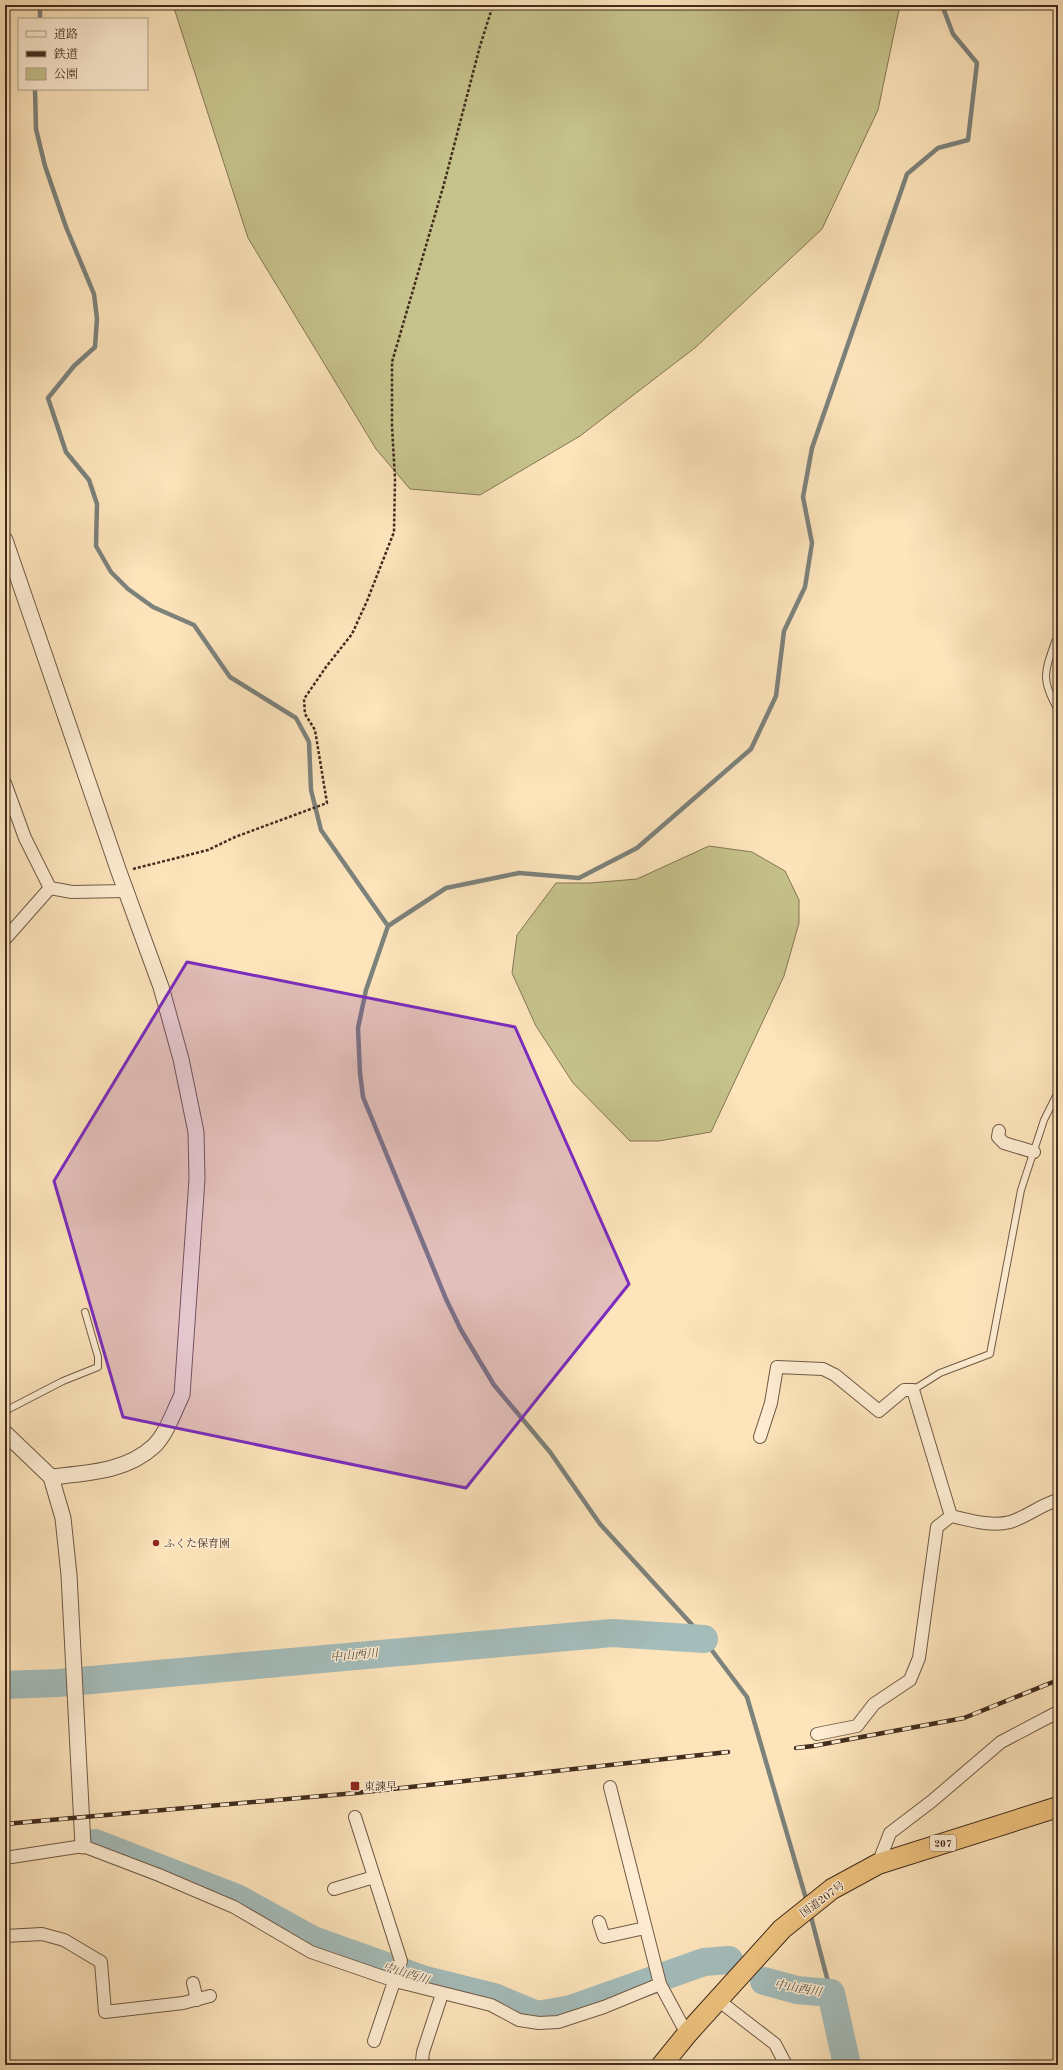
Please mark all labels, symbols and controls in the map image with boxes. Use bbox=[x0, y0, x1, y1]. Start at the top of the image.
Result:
legend bbox=[18, 18, 148, 90]
text: 道路 bbox=[54, 27, 78, 41]
text: 鉄道 bbox=[53, 47, 78, 61]
text: 公園 bbox=[54, 68, 78, 81]
place label: ふくた保育園 bbox=[164, 1537, 230, 1550]
marker: ふくた保育園 bbox=[151, 1538, 161, 1548]
water label: 中山西川 bbox=[329, 1646, 381, 1664]
marker: 東諫早 bbox=[349, 1780, 361, 1792]
place label: 東諫早 bbox=[364, 1780, 397, 1793]
road number: 207 bbox=[930, 1835, 956, 1851]
street label: 国道207号 bbox=[797, 1879, 847, 1920]
water label: 中山西川 bbox=[381, 1959, 433, 1988]
water label: 中山西川 bbox=[773, 1977, 825, 1999]

